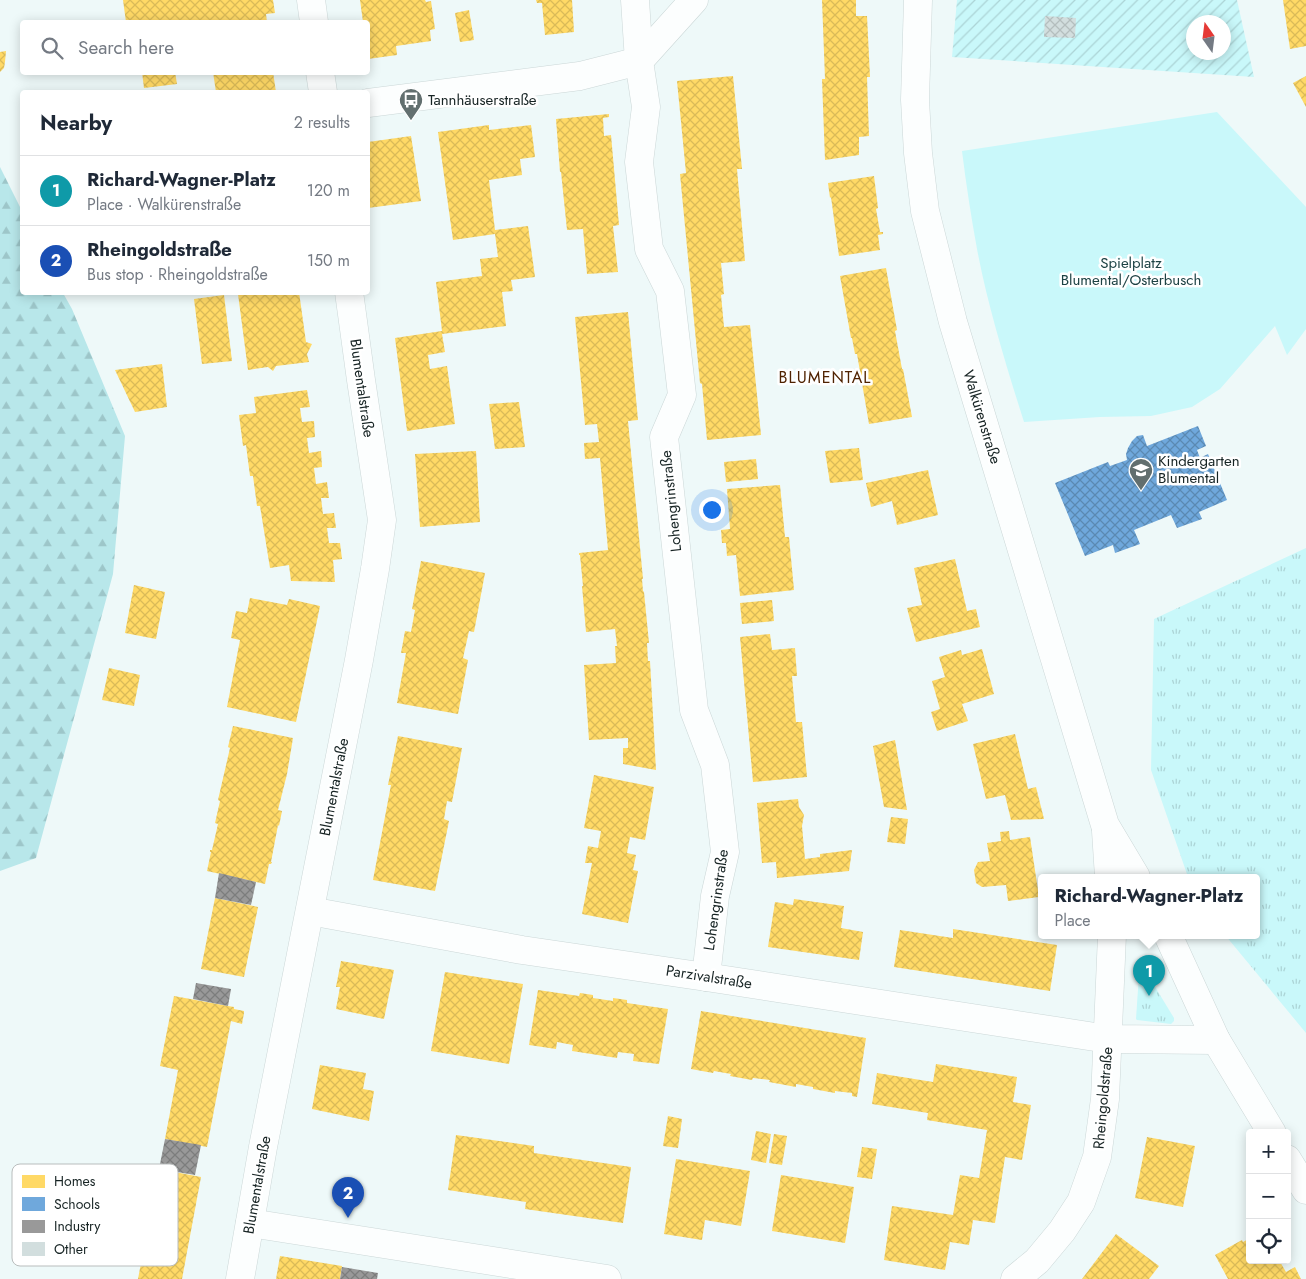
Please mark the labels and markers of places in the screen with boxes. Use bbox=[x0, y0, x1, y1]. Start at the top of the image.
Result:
bus stop icon: Tannhäuserstraße bbox=[398, 87, 424, 121]
place label: Tannhäuserstraße bbox=[428, 89, 537, 111]
place label: Kindergarten Blumental bbox=[1158, 450, 1240, 489]
school or university icon: Kindergarten Blumental bbox=[1128, 457, 1154, 491]
pin: 1 bbox=[1133, 955, 1165, 996]
pin: 2 bbox=[332, 1177, 364, 1218]

